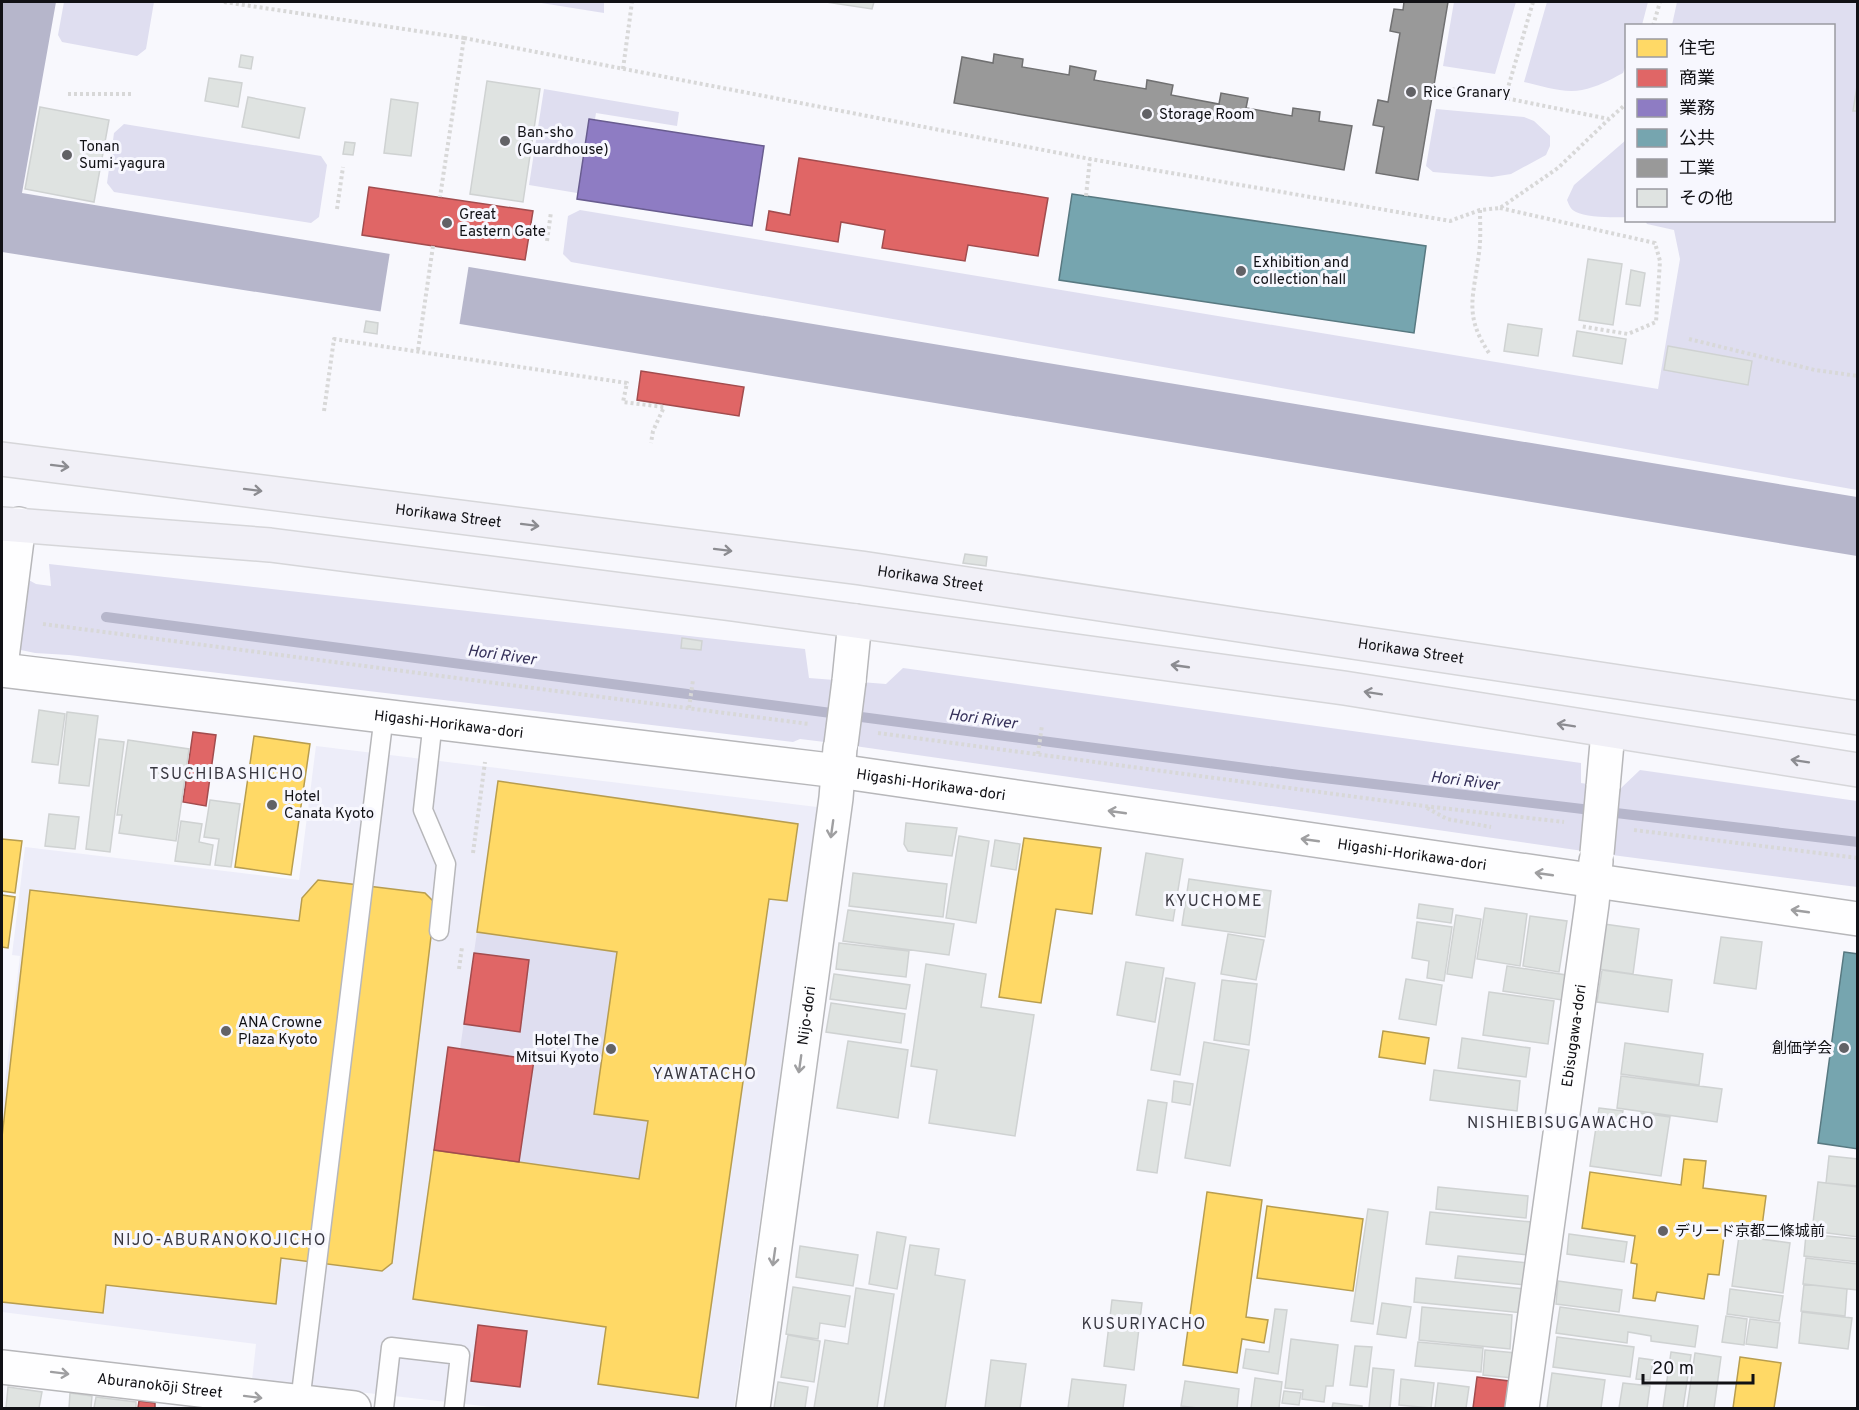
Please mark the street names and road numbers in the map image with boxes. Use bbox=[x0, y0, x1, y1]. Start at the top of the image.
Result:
street label: Horikawa Street bbox=[394, 501, 503, 533]
street label: Horikawa Street bbox=[876, 563, 984, 597]
street label: Horikawa Street bbox=[1356, 635, 1465, 670]
street label: Higashi-Horikawa-dori bbox=[373, 707, 524, 744]
street label: Higashi-Horikawa-dori bbox=[855, 766, 1007, 806]
street label: Higashi-Horikawa-dori bbox=[1336, 836, 1488, 876]
street label: Ebisugawa-dori bbox=[1559, 983, 1592, 1088]
street label: Nijo-dori bbox=[794, 985, 821, 1047]
street label: Aburanokōji Street bbox=[96, 1370, 224, 1404]

